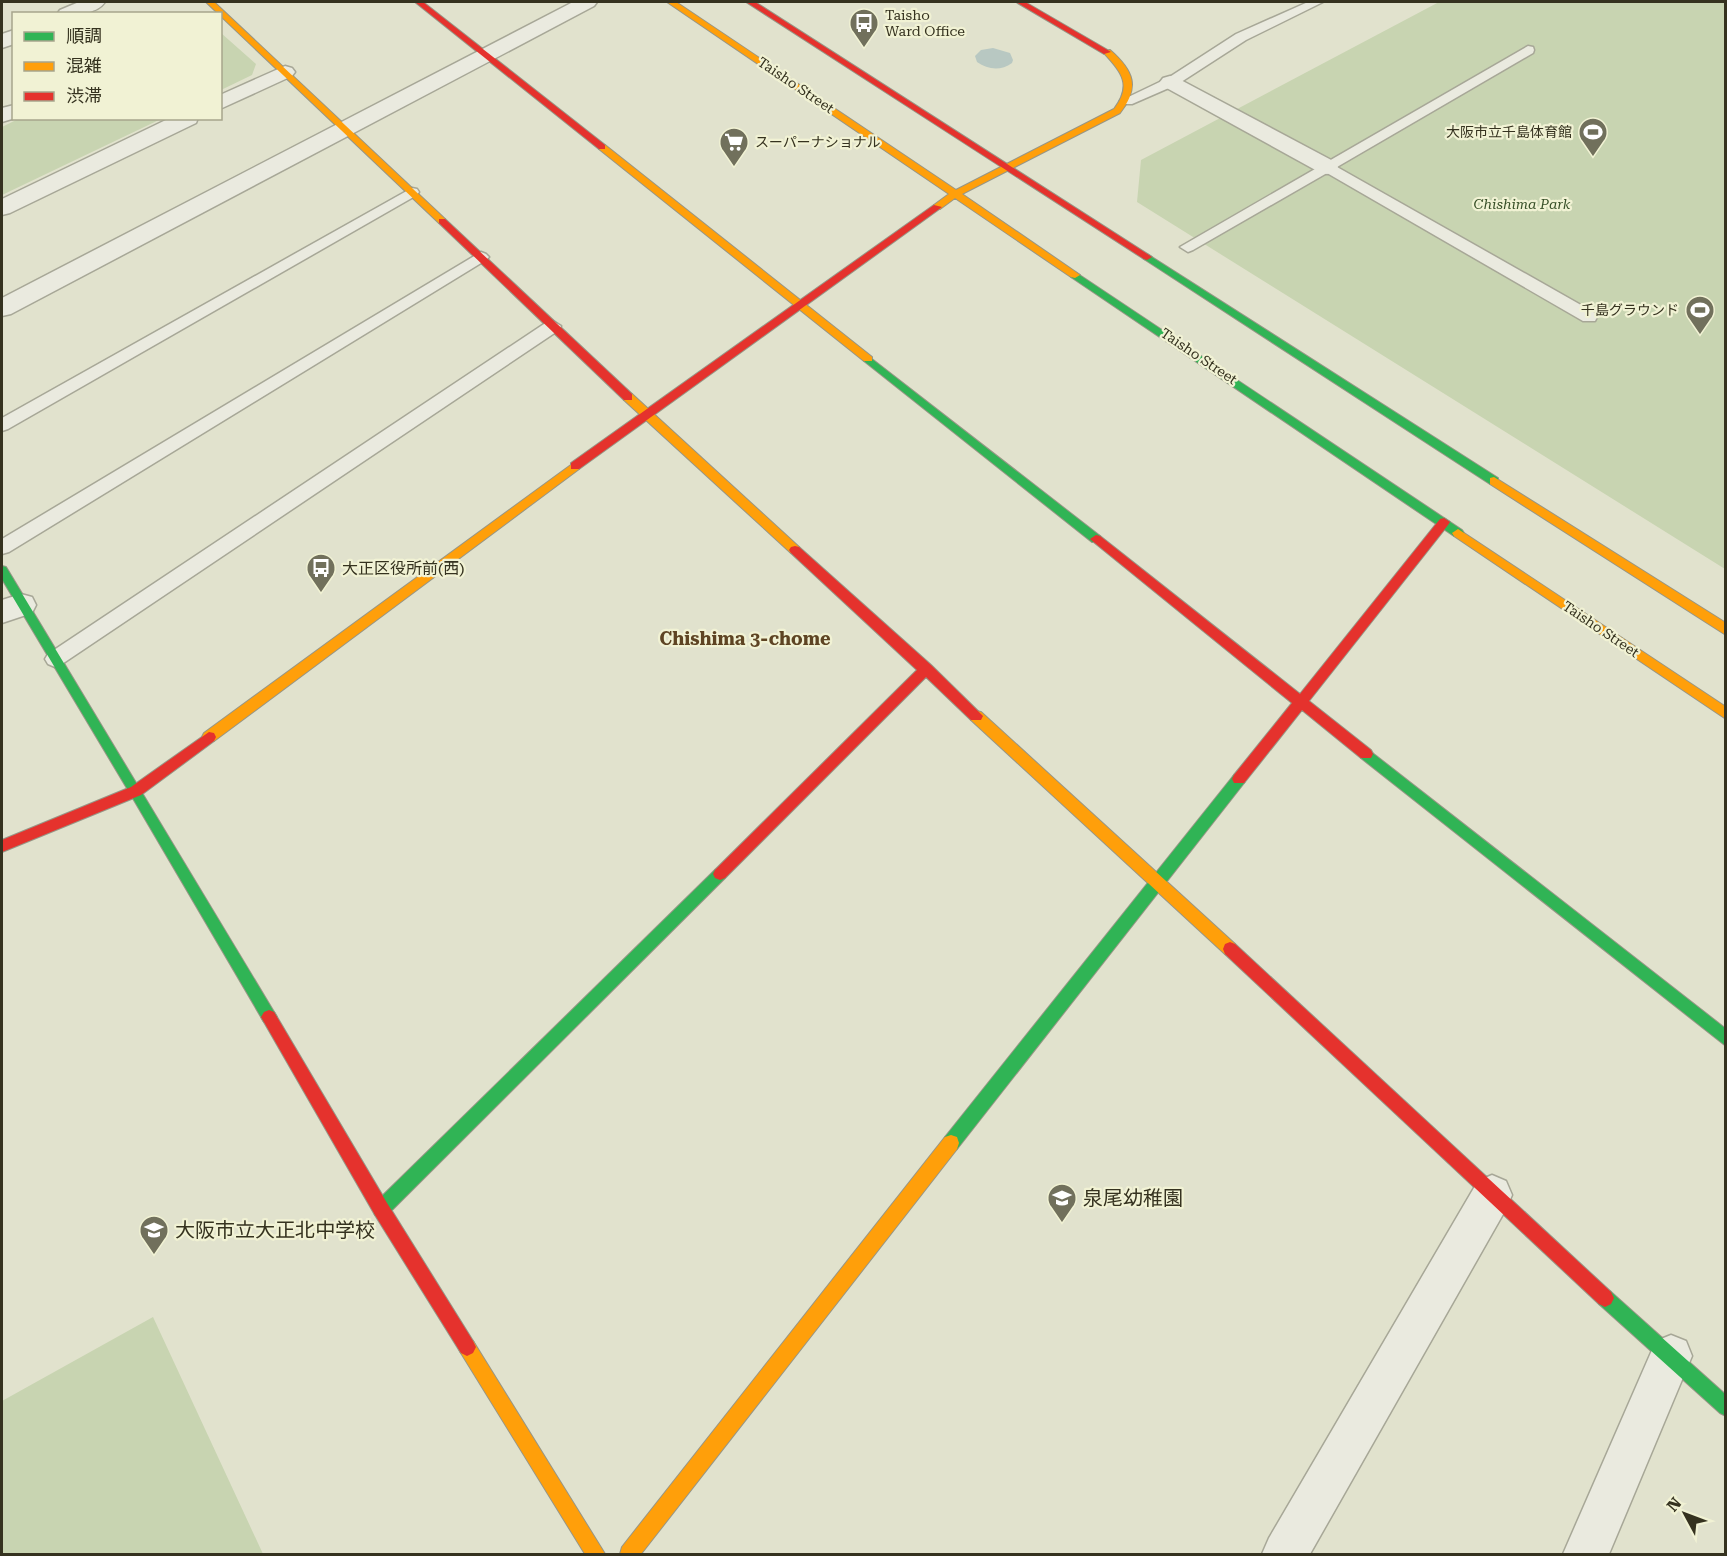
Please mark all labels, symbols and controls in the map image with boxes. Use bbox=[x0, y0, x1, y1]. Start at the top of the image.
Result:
bus stop icon: Taisho Ward Office bbox=[848, 7, 880, 49]
place label: Taisho Ward Office bbox=[885, 7, 965, 39]
legend bbox=[12, 12, 222, 120]
text: 順調 bbox=[66, 25, 102, 46]
street label: Taisho Street bbox=[755, 54, 837, 116]
text: 混雑 bbox=[66, 55, 102, 76]
text: 渋滞 bbox=[66, 85, 102, 106]
sports icon: 大阪市立千島体育館 bbox=[1577, 116, 1609, 158]
place label: 大阪市立千島体育館 bbox=[1446, 124, 1572, 140]
supermarket icon: スーパーナショナル bbox=[718, 126, 750, 168]
place label: スーパーナショナル bbox=[755, 134, 881, 150]
park label: Chishima Park bbox=[1474, 196, 1571, 212]
sports icon: 千島グラウンド bbox=[1684, 294, 1716, 336]
place label: 千島グラウンド bbox=[1581, 302, 1679, 318]
street label: Taisho Street bbox=[1158, 325, 1240, 387]
bus stop icon: 大正区役所前(西) bbox=[305, 552, 337, 594]
place label: 大正区役所前(西) bbox=[342, 559, 464, 578]
street label: Taisho Street bbox=[1560, 598, 1642, 660]
district label: Chishima 3-chome bbox=[659, 628, 831, 649]
school or university icon: 泉尾幼稚園 bbox=[1046, 1182, 1078, 1224]
place label: 泉尾幼稚園 bbox=[1083, 1186, 1183, 1210]
school or university icon: 大阪市立大正北中学校 bbox=[138, 1214, 170, 1256]
place label: 大阪市立大正北中学校 bbox=[175, 1218, 375, 1242]
north arrow bbox=[1655, 1484, 1715, 1544]
text: N bbox=[1663, 1494, 1685, 1515]

